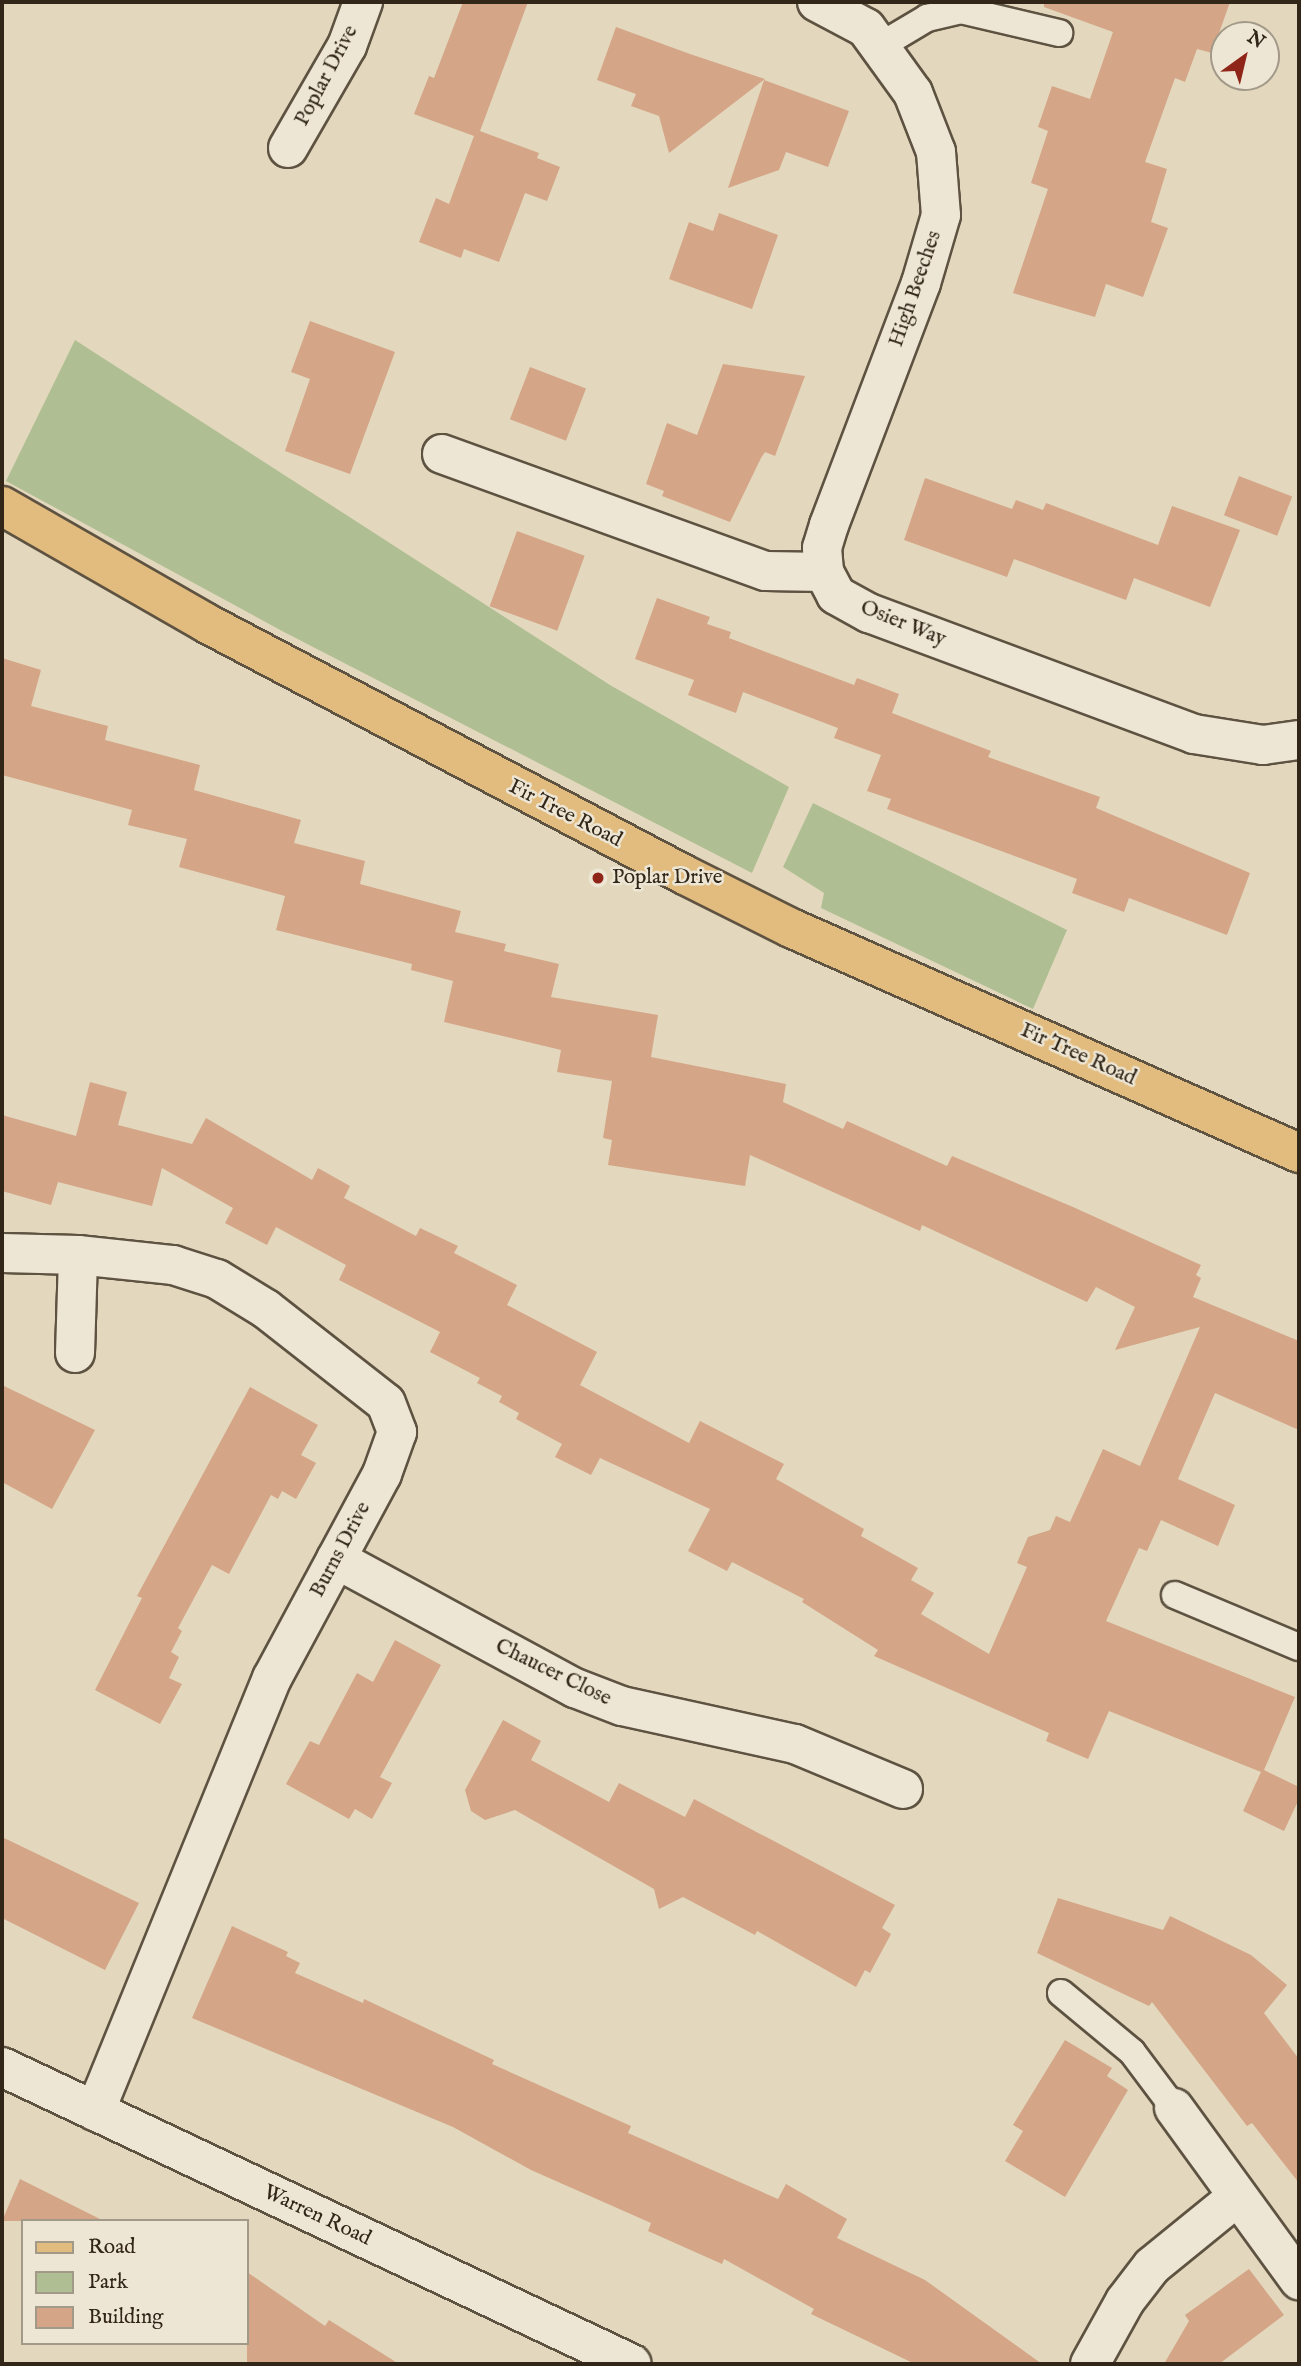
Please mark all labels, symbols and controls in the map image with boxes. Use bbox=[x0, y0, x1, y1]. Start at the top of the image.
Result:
street label: Poplar Drive bbox=[290, 21, 364, 131]
north arrow bbox=[1210, 21, 1280, 91]
text: N bbox=[1242, 26, 1269, 55]
street label: High Beeches bbox=[884, 228, 948, 350]
street label: Osier Way bbox=[856, 595, 950, 653]
street label: Fir Tree Road bbox=[504, 775, 626, 853]
place label: Poplar Drive bbox=[612, 865, 722, 891]
marker: Poplar Drive bbox=[590, 870, 606, 886]
street label: Fir Tree Road bbox=[1016, 1018, 1140, 1092]
street label: Burns Drive bbox=[305, 1498, 377, 1602]
street label: Chaucer Close bbox=[491, 1634, 615, 1712]
street label: Warren Road bbox=[259, 2180, 375, 2252]
legend bbox=[21, 2219, 248, 2345]
text: Road bbox=[88, 2234, 135, 2261]
text: Park bbox=[88, 2269, 128, 2296]
text: Building bbox=[88, 2304, 163, 2331]

